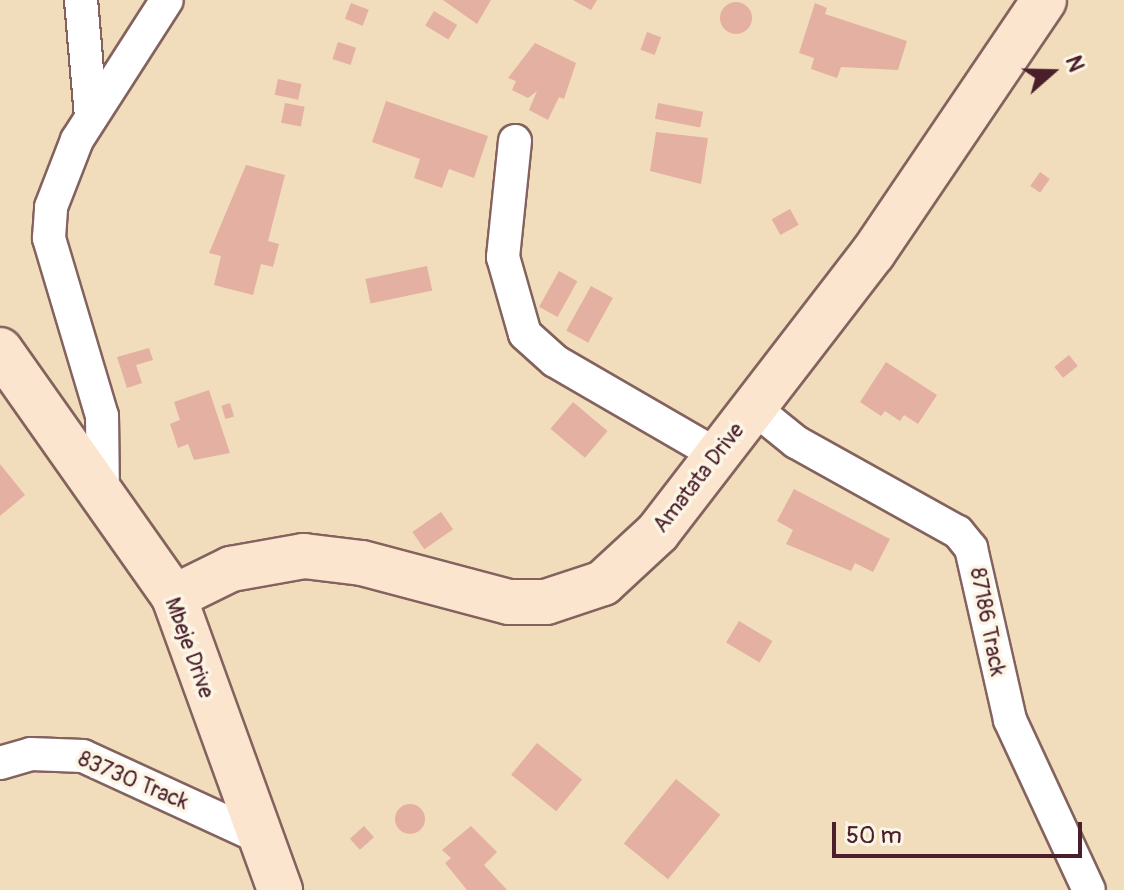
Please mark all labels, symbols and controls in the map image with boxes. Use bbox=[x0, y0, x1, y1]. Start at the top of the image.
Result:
north arrow bbox=[1012, 32, 1092, 112]
text: N bbox=[1059, 52, 1090, 76]
street label: Amatata Drive bbox=[648, 418, 750, 538]
street label: 87186 Track bbox=[964, 566, 1010, 678]
street label: Mbeje Drive bbox=[159, 594, 219, 702]
street label: 83730 Track bbox=[74, 746, 192, 816]
scale bar bbox=[836, 806, 1086, 856]
text: 50 m bbox=[846, 821, 902, 850]

